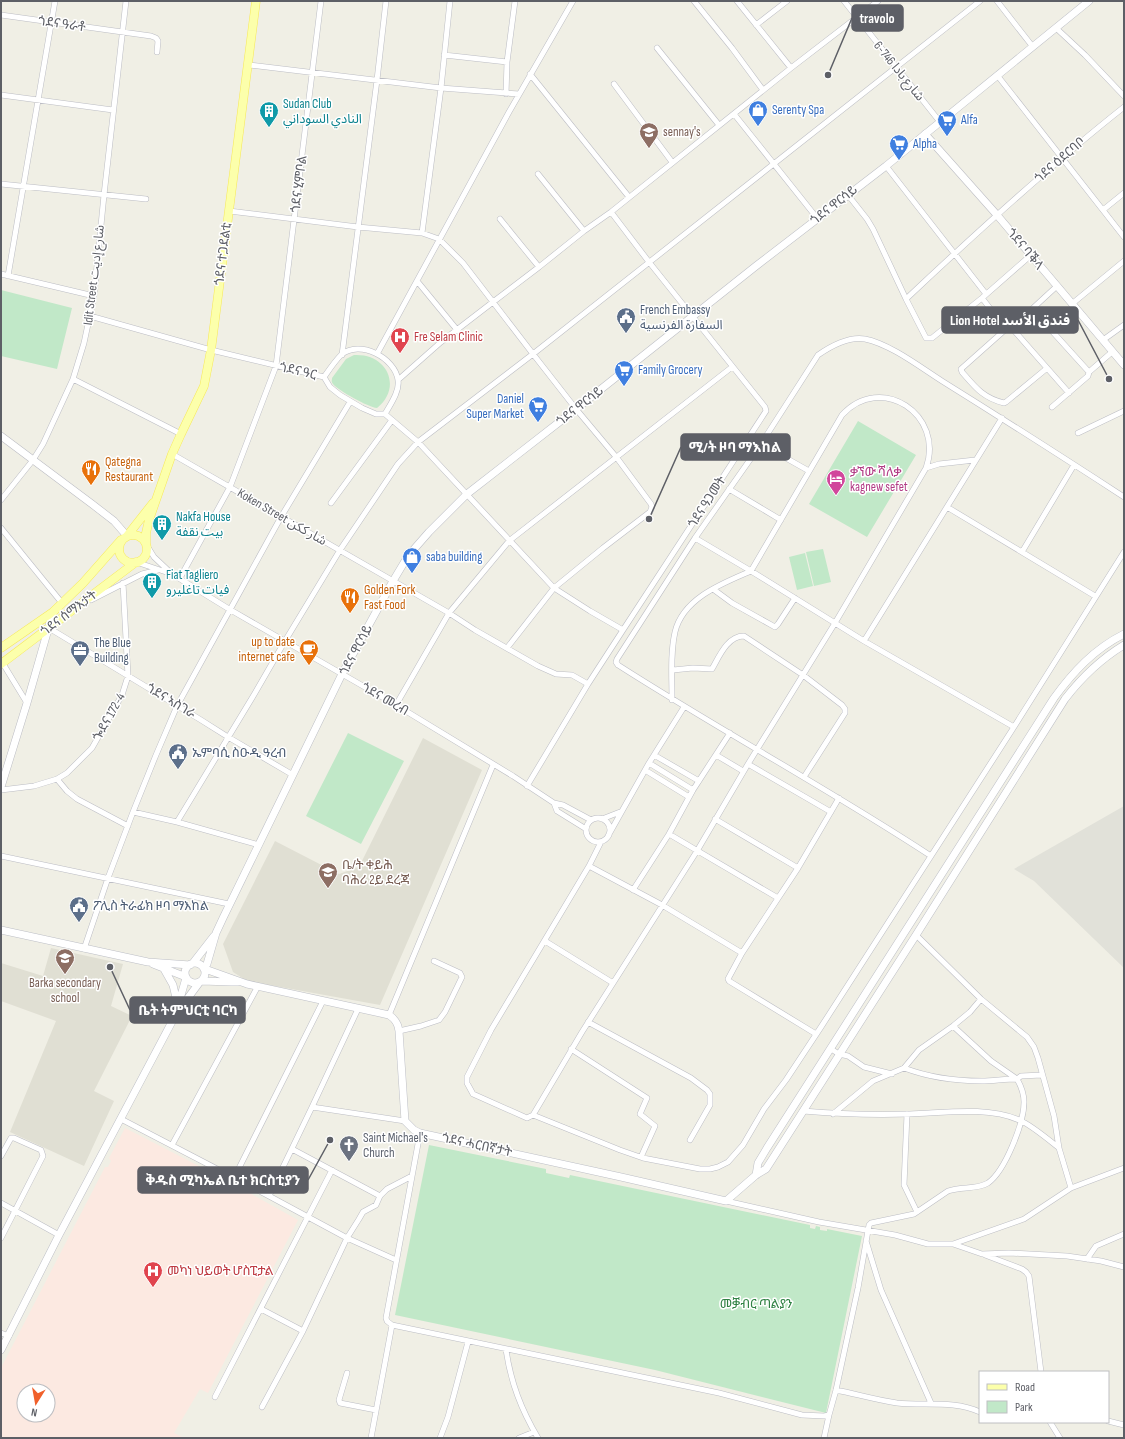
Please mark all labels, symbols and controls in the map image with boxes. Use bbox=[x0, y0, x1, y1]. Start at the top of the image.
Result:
callout: travolo bbox=[852, 5, 903, 31]
text: travolo bbox=[859, 10, 895, 27]
street label: ጎደና ዓራቶ bbox=[37, 13, 87, 35]
street label: شارع بادا 746-6 bbox=[869, 38, 928, 105]
place label: Sudan Club النادي السوداني bbox=[283, 96, 362, 129]
shop icon: Serenty Spa bbox=[747, 99, 769, 127]
building icon: Sudan Club النادي السوداني bbox=[258, 100, 280, 128]
place label: Serenty Spa bbox=[772, 102, 824, 118]
supermarket icon: Alfa bbox=[936, 109, 958, 137]
place label: Alfa bbox=[960, 112, 978, 128]
school or university icon: sennay's bbox=[638, 121, 660, 149]
place label: sennay's bbox=[663, 124, 701, 140]
supermarket icon: Alpha bbox=[888, 133, 910, 161]
street label: ጎደና ዕደርባቦ bbox=[1031, 134, 1089, 186]
place label: Alpha bbox=[912, 136, 937, 152]
street label: ጎደና ሂምቦል bbox=[288, 154, 310, 214]
street label: ጎደና ዋርሳይ bbox=[807, 182, 861, 228]
street label: ጎደና ተጋደልቲ bbox=[211, 222, 235, 286]
street label: Idit Street شارع إديت bbox=[80, 224, 110, 326]
street label: ጎደና ባቕላ bbox=[1003, 225, 1047, 273]
place label: French Embassy السفارة الفرنسية bbox=[640, 302, 723, 333]
public building icon: French Embassy السفارة الفرنسية bbox=[615, 306, 637, 334]
callout: Lion Hotel فندق الأسد bbox=[942, 307, 1078, 333]
text: Lion Hotel فندق الأسد bbox=[950, 312, 1070, 329]
hospital icon: Fre Selam Clinic bbox=[389, 326, 411, 354]
place label: Fre Selam Clinic bbox=[414, 329, 483, 345]
street label: ጎደና ዓር bbox=[278, 359, 318, 383]
supermarket icon: Family Grocery bbox=[613, 359, 635, 387]
place label: Family Grocery bbox=[638, 362, 703, 378]
street label: ጎደና ዋርሳይ bbox=[553, 383, 607, 429]
place label: Daniel Super Market bbox=[466, 391, 524, 422]
supermarket icon: Daniel Super Market bbox=[527, 395, 549, 423]
callout: ሚ/ት ዞባ ማእከል bbox=[681, 434, 790, 460]
text: ሚ/ት ዞባ ማእከል bbox=[689, 439, 782, 456]
place label: Qategna Restaurant bbox=[105, 454, 153, 485]
restaurant icon: Qategna Restaurant bbox=[80, 458, 102, 486]
place label: ቃኘው ሻለቃ kagnew sefet bbox=[850, 464, 908, 495]
hotel icon: ቃኘው ሻለቃ kagnew sefet bbox=[825, 468, 847, 496]
street label: ጎደና ዓጋመት bbox=[684, 473, 730, 531]
street label: Koken Street شار ككن bbox=[235, 485, 329, 549]
place label: Nakfa House بيت نقفة bbox=[176, 509, 231, 540]
building icon: Nakfa House بيت نقفة bbox=[151, 513, 173, 541]
shop icon: saba building bbox=[401, 546, 423, 574]
place label: saba building bbox=[426, 549, 482, 565]
place label: Fiat Tagliero فيات تاغليرو bbox=[166, 567, 230, 598]
building icon: Fiat Tagliero فيات تاغليرو bbox=[141, 571, 163, 599]
place label: Golden Fork Fast Food bbox=[364, 582, 415, 613]
street label: ጎደና ሰማእታት bbox=[38, 586, 101, 639]
restaurant icon: Golden Fork Fast Food bbox=[339, 586, 361, 614]
street label: ጎደና ዋርሳይ bbox=[336, 622, 376, 678]
place label: up to date internet cafe bbox=[239, 634, 295, 665]
place label: The Blue Building bbox=[94, 635, 131, 666]
cafe icon: up to date internet cafe bbox=[298, 638, 320, 666]
office icon: The Blue Building bbox=[69, 639, 91, 667]
street label: ጎደና መረብ bbox=[358, 679, 412, 719]
street label: ጎደና ኣስገራ bbox=[143, 680, 199, 722]
street label: ጐደና 172-4 bbox=[89, 690, 129, 744]
public building icon: ኤምባሲ ስዑዲ ዓረብ bbox=[167, 742, 189, 770]
place label: ኤምባሲ ስዑዲ ዓረብ bbox=[192, 745, 286, 761]
place label: ቤ/ት ቀይሕ ባሕሪ 2ይ ደረጃ bbox=[342, 857, 410, 888]
school or university icon: ቤ/ት ቀይሕ ባሕሪ 2ይ ደረጃ bbox=[317, 861, 339, 889]
public building icon: ፖሊስ ትራፊክ ዞባ ማእከል bbox=[68, 895, 90, 923]
place label: ፖሊስ ትራፊክ ዞባ ማእከል bbox=[93, 898, 209, 914]
school or university icon: Barka secondary school bbox=[54, 947, 76, 975]
place label: Barka secondary school bbox=[29, 975, 101, 1006]
callout: ቤት ትምህርቲ ባርካ bbox=[130, 997, 245, 1023]
text: ቤት ትምህርቲ ባርካ bbox=[138, 1002, 238, 1019]
place label: Saint Michael's Church bbox=[363, 1130, 428, 1161]
street label: ጎደና ሓርበኛታት bbox=[440, 1130, 514, 1160]
church icon: Saint Michael's Church bbox=[338, 1134, 360, 1162]
callout: ቅዱስ ሚካኤል ቤተ ክርስቲያን bbox=[138, 1167, 308, 1193]
text: ቅዱስ ሚካኤል ቤተ ክርስቲያን bbox=[146, 1172, 300, 1189]
hospital icon: መካነ ህይወት ሆስፒታል bbox=[142, 1260, 164, 1288]
place label: መካነ ህይወት ሆስፒታል bbox=[167, 1263, 274, 1279]
park label: መቓብር ጣልያን bbox=[720, 1296, 793, 1312]
legend bbox=[979, 1371, 1109, 1423]
text: Road bbox=[1015, 1380, 1035, 1395]
north arrow bbox=[16, 1383, 56, 1423]
text: Park bbox=[1015, 1400, 1033, 1415]
text: N bbox=[30, 1405, 38, 1419]

